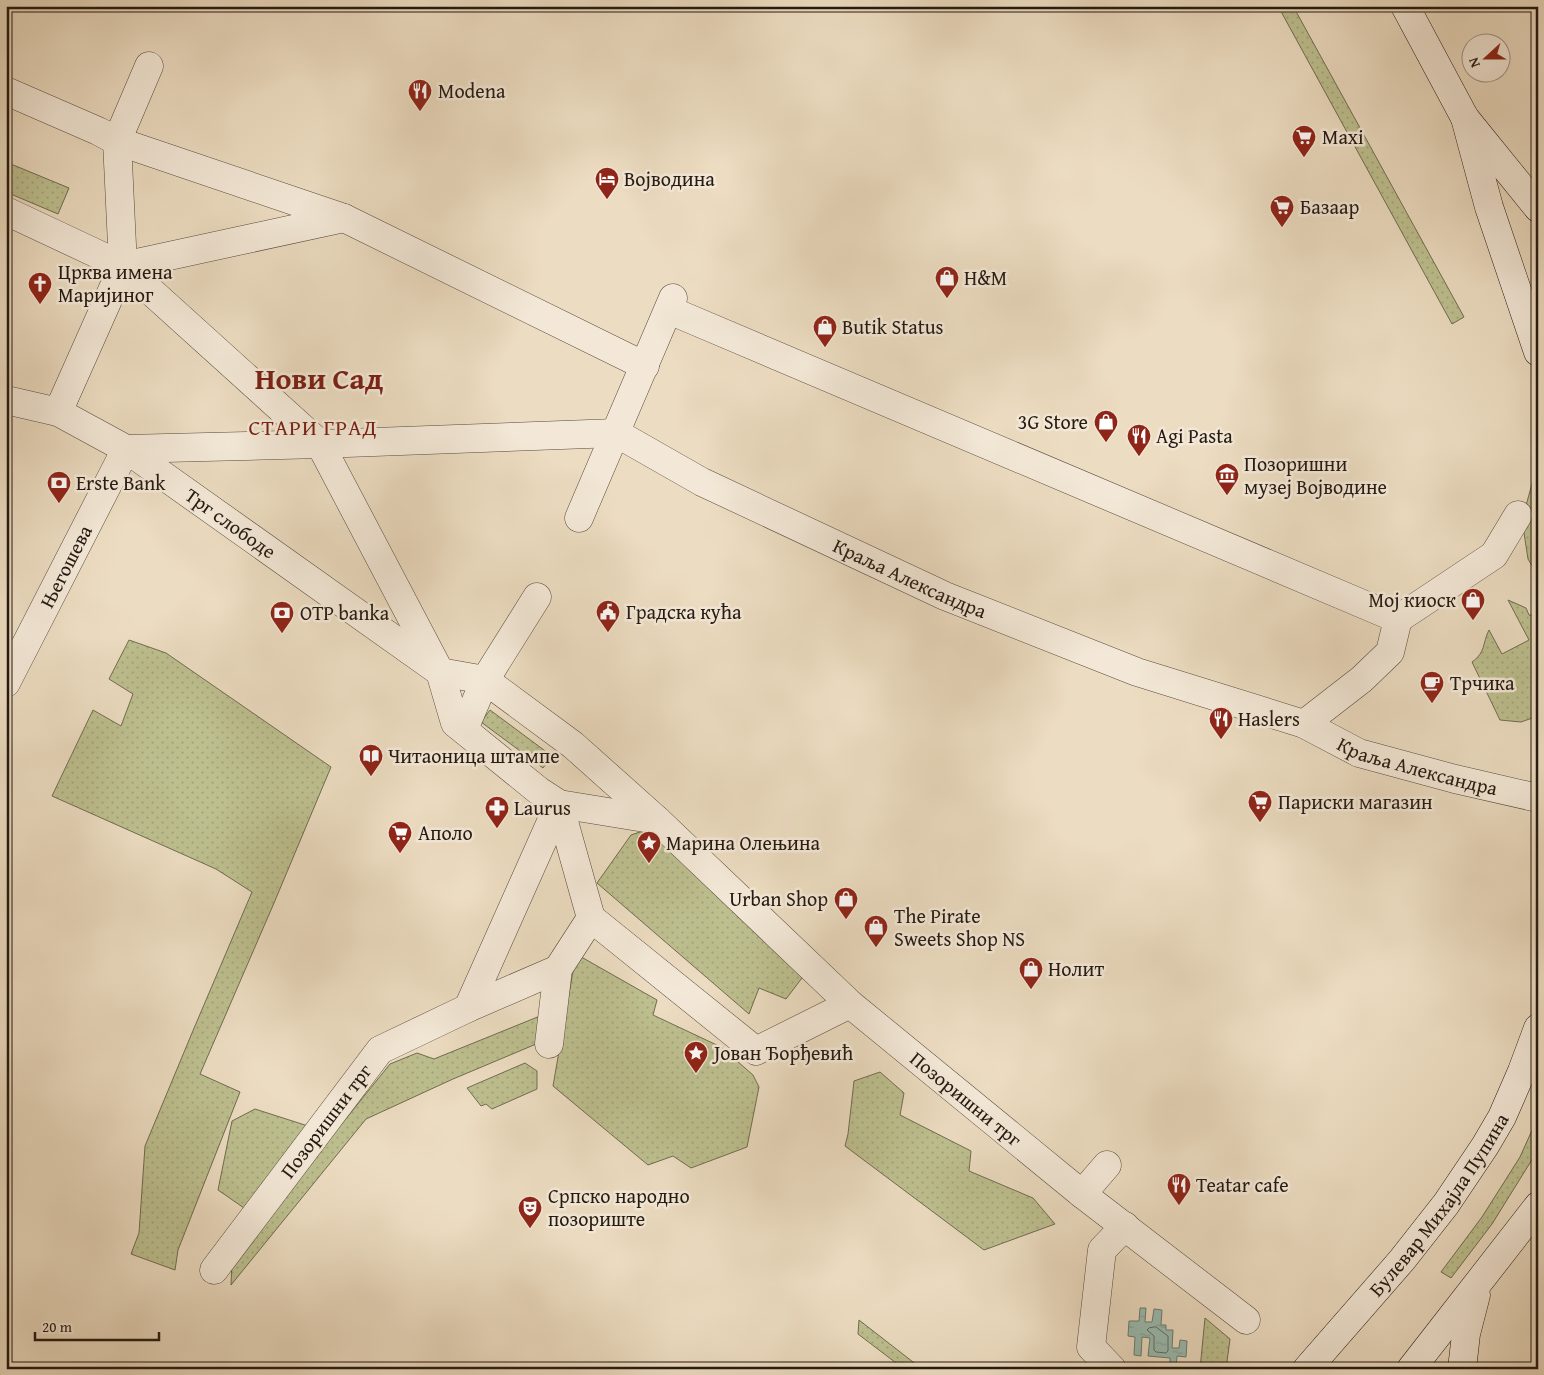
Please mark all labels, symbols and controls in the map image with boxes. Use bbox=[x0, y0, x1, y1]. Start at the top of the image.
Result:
north arrow bbox=[1462, 32, 1512, 82]
text: N bbox=[1463, 54, 1485, 71]
place label: Modena bbox=[438, 76, 506, 105]
restaurant icon: Modena bbox=[407, 78, 433, 112]
place label: Maxi bbox=[1322, 122, 1364, 151]
supermarket icon: Maxi bbox=[1291, 124, 1317, 158]
place label: Војводина bbox=[624, 164, 715, 193]
hotel icon: Војводина bbox=[594, 166, 620, 200]
place label: Базаар bbox=[1300, 192, 1360, 221]
supermarket icon: Базаар bbox=[1269, 194, 1295, 228]
place label: Црква имена Маријиног bbox=[58, 257, 173, 309]
place label: H&M bbox=[964, 263, 1007, 292]
shop icon: H&M bbox=[934, 265, 960, 299]
church icon: Црква имена Маријиног bbox=[27, 271, 53, 305]
place label: Butik Status bbox=[842, 312, 944, 341]
shop icon: Butik Status bbox=[812, 314, 838, 348]
district label: Нови Сад bbox=[255, 356, 383, 400]
place label: 3G Store bbox=[1018, 407, 1088, 436]
shop icon: 3G Store bbox=[1093, 409, 1119, 443]
district label: СТАРИ ГРАД bbox=[248, 411, 378, 443]
place label: Agi Pasta bbox=[1156, 421, 1233, 450]
restaurant icon: Agi Pasta bbox=[1126, 423, 1152, 457]
place label: Позоришни музеј Војводине bbox=[1244, 449, 1387, 501]
museum icon: Позоришни музеј Војводине bbox=[1214, 462, 1240, 496]
place label: Erste Bank bbox=[76, 468, 166, 497]
bank icon: Erste Bank bbox=[46, 470, 72, 504]
street label: Трг слободе bbox=[179, 480, 282, 565]
street label: Његошева bbox=[32, 519, 99, 613]
street label: Краља Александра bbox=[828, 531, 991, 625]
place label: Мој киоск bbox=[1368, 585, 1457, 614]
shop icon: Мој киоск bbox=[1460, 587, 1486, 621]
place label: Градска кућа bbox=[626, 597, 742, 626]
place label: OTP banka bbox=[300, 598, 390, 627]
public building icon: Градска кућа bbox=[595, 599, 621, 633]
bank icon: OTP banka bbox=[269, 600, 295, 634]
place label: Трчика bbox=[1450, 668, 1515, 697]
cafe icon: Трчика bbox=[1419, 670, 1445, 704]
place label: Haslers bbox=[1238, 704, 1300, 733]
restaurant icon: Haslers bbox=[1208, 706, 1234, 740]
street label: Краља Александра bbox=[1332, 729, 1501, 802]
place label: Читаоница штампе bbox=[388, 741, 560, 770]
library icon: Читаоница штампе bbox=[358, 743, 384, 777]
place label: Париски магазин bbox=[1278, 787, 1433, 816]
supermarket icon: Париски магазин bbox=[1247, 789, 1273, 823]
place label: Laurus bbox=[514, 793, 571, 822]
pharmacy icon: Laurus bbox=[484, 795, 510, 829]
place label: Аполо bbox=[418, 818, 473, 847]
supermarket icon: Аполо bbox=[387, 820, 413, 854]
place label: Марина Олењина bbox=[666, 828, 821, 857]
place icon: Марина Олењина bbox=[636, 830, 662, 864]
place label: Urban Shop bbox=[729, 884, 828, 913]
shop icon: Urban Shop bbox=[833, 886, 859, 920]
place label: The Pirate Sweets Shop NS bbox=[894, 901, 1025, 953]
shop icon: The Pirate Sweets Shop NS bbox=[863, 914, 889, 948]
place label: Нолит bbox=[1048, 954, 1104, 983]
shop icon: Нолит bbox=[1018, 956, 1044, 990]
place label: Јован Ђорђевић bbox=[711, 1038, 853, 1067]
place icon: Јован Ђорђевић bbox=[683, 1040, 709, 1074]
street label: Позоришни трг bbox=[904, 1044, 1029, 1153]
street label: Позоришни трг bbox=[273, 1057, 379, 1184]
street label: Булевар Михајла Пупина bbox=[1362, 1107, 1516, 1303]
place label: Teatar cafe bbox=[1196, 1170, 1289, 1199]
restaurant icon: Teatar cafe bbox=[1166, 1172, 1192, 1206]
place label: Српско народно позориште bbox=[548, 1181, 690, 1233]
theatre icon: Српско народно позориште bbox=[517, 1195, 543, 1229]
scale bar bbox=[35, 1310, 159, 1342]
text: 20 m bbox=[42, 1316, 73, 1337]

